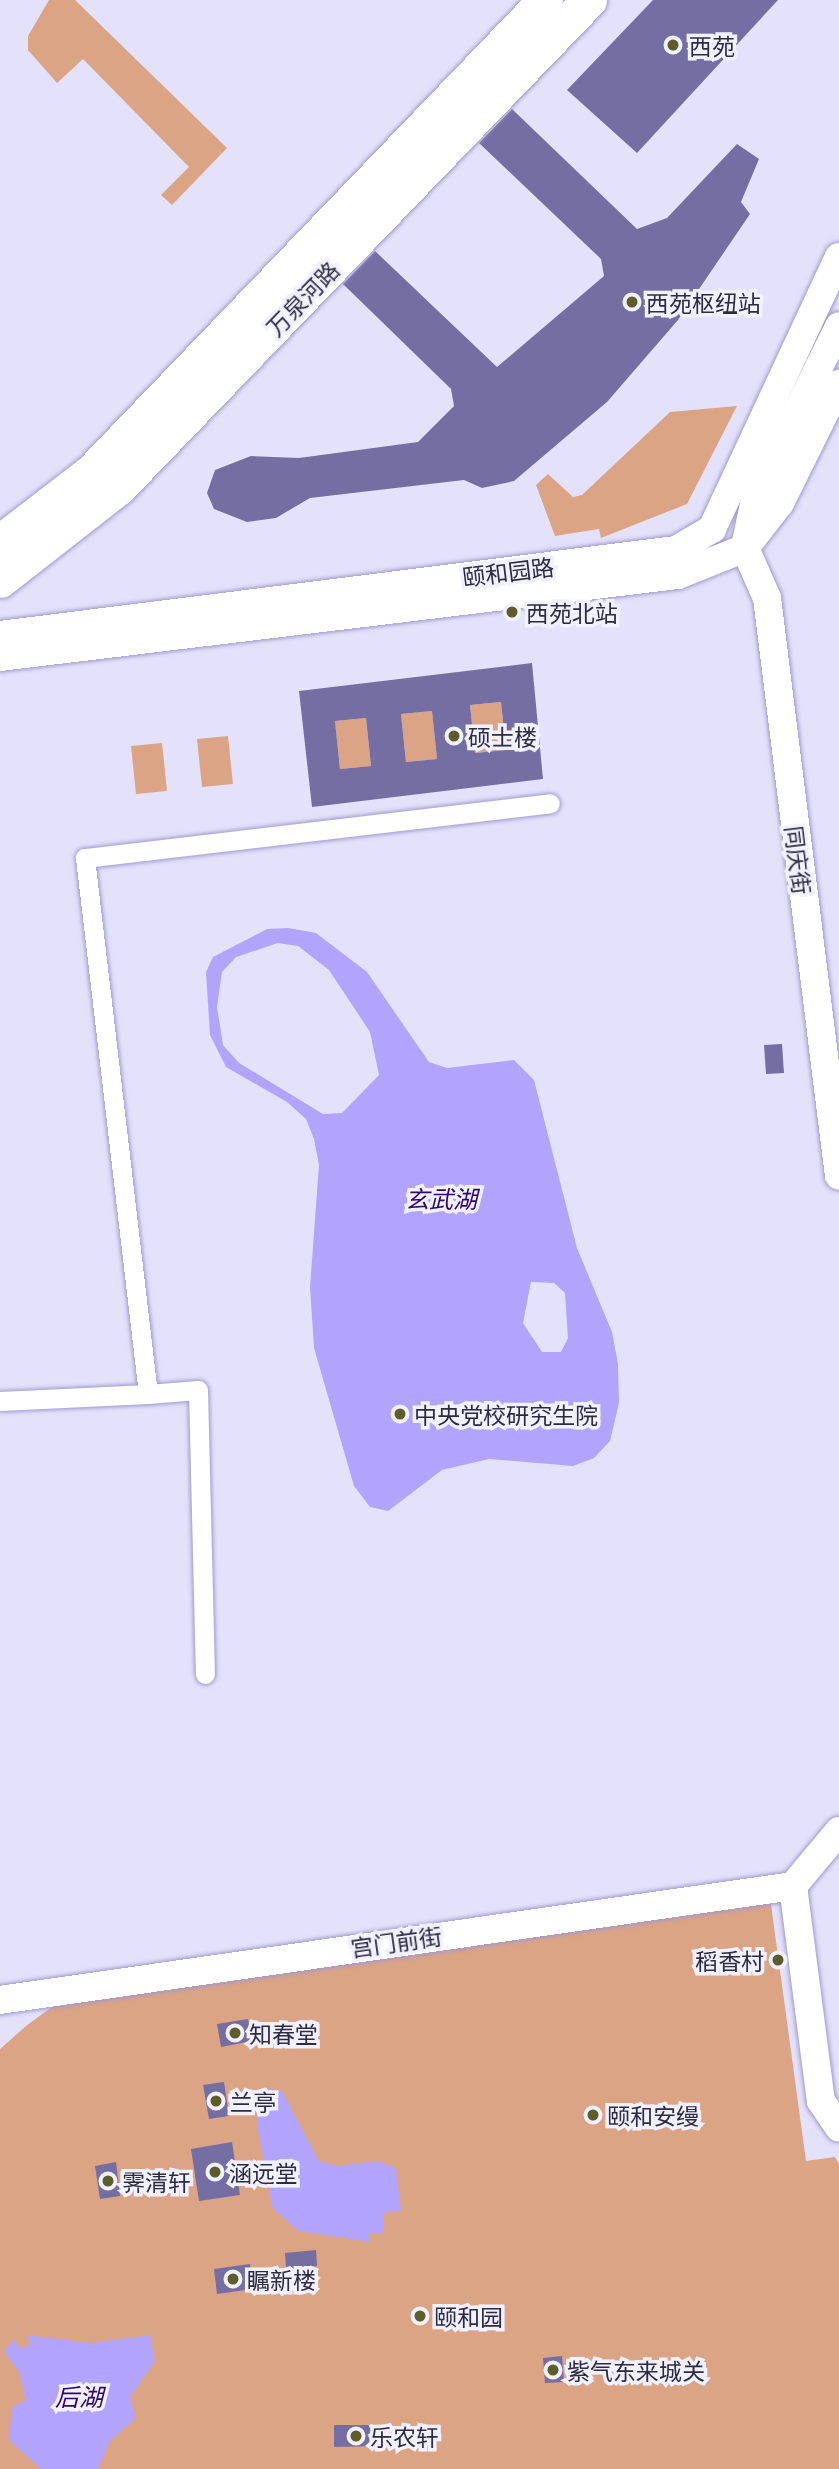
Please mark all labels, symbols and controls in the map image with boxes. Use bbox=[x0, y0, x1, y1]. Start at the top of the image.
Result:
place label: 西苑 bbox=[689, 31, 735, 59]
marker: 西苑 bbox=[663, 35, 683, 55]
street label: 万泉河路 bbox=[260, 255, 344, 341]
place label: 西苑枢纽站 bbox=[646, 288, 761, 316]
marker: 西苑枢纽站 bbox=[624, 294, 640, 310]
street label: 颐和园路 bbox=[461, 552, 555, 590]
place label: 西苑北站 bbox=[526, 598, 618, 626]
marker: 西苑北站 bbox=[504, 604, 520, 620]
place label: 硕士楼 bbox=[468, 722, 537, 750]
marker: 硕士楼 bbox=[446, 728, 462, 744]
street label: 同庆街 bbox=[781, 824, 817, 896]
water label: 玄武湖 bbox=[405, 1184, 477, 1212]
place label: 中央党校研究生院 bbox=[414, 1400, 598, 1428]
marker: 中央党校研究生院 bbox=[392, 1406, 408, 1422]
street label: 宫门前街 bbox=[349, 1921, 443, 1961]
place label: 稻香村 bbox=[695, 1946, 764, 1974]
marker: 稻香村 bbox=[770, 1952, 786, 1968]
place label: 知春堂 bbox=[249, 2019, 318, 2047]
marker: 知春堂 bbox=[227, 2025, 243, 2041]
place label: 兰亭 bbox=[230, 2087, 276, 2115]
marker: 兰亭 bbox=[208, 2093, 224, 2109]
place label: 颐和安缦 bbox=[607, 2101, 699, 2129]
marker: 颐和安缦 bbox=[585, 2107, 601, 2123]
place label: 涵远堂 bbox=[229, 2158, 298, 2186]
marker: 涵远堂 bbox=[207, 2164, 223, 2180]
place label: 霁清轩 bbox=[122, 2167, 191, 2195]
marker: 霁清轩 bbox=[100, 2173, 116, 2189]
place label: 瞩新楼 bbox=[247, 2265, 316, 2293]
marker: 瞩新楼 bbox=[225, 2271, 241, 2287]
place label: 颐和园 bbox=[434, 2302, 503, 2330]
marker: 颐和园 bbox=[412, 2308, 428, 2324]
place label: 紫气东来城关 bbox=[567, 2356, 705, 2384]
marker: 紫气东来城关 bbox=[545, 2362, 561, 2378]
water label: 后湖 bbox=[55, 2382, 103, 2410]
place label: 乐农轩 bbox=[370, 2422, 439, 2450]
marker: 乐农轩 bbox=[348, 2428, 364, 2444]

